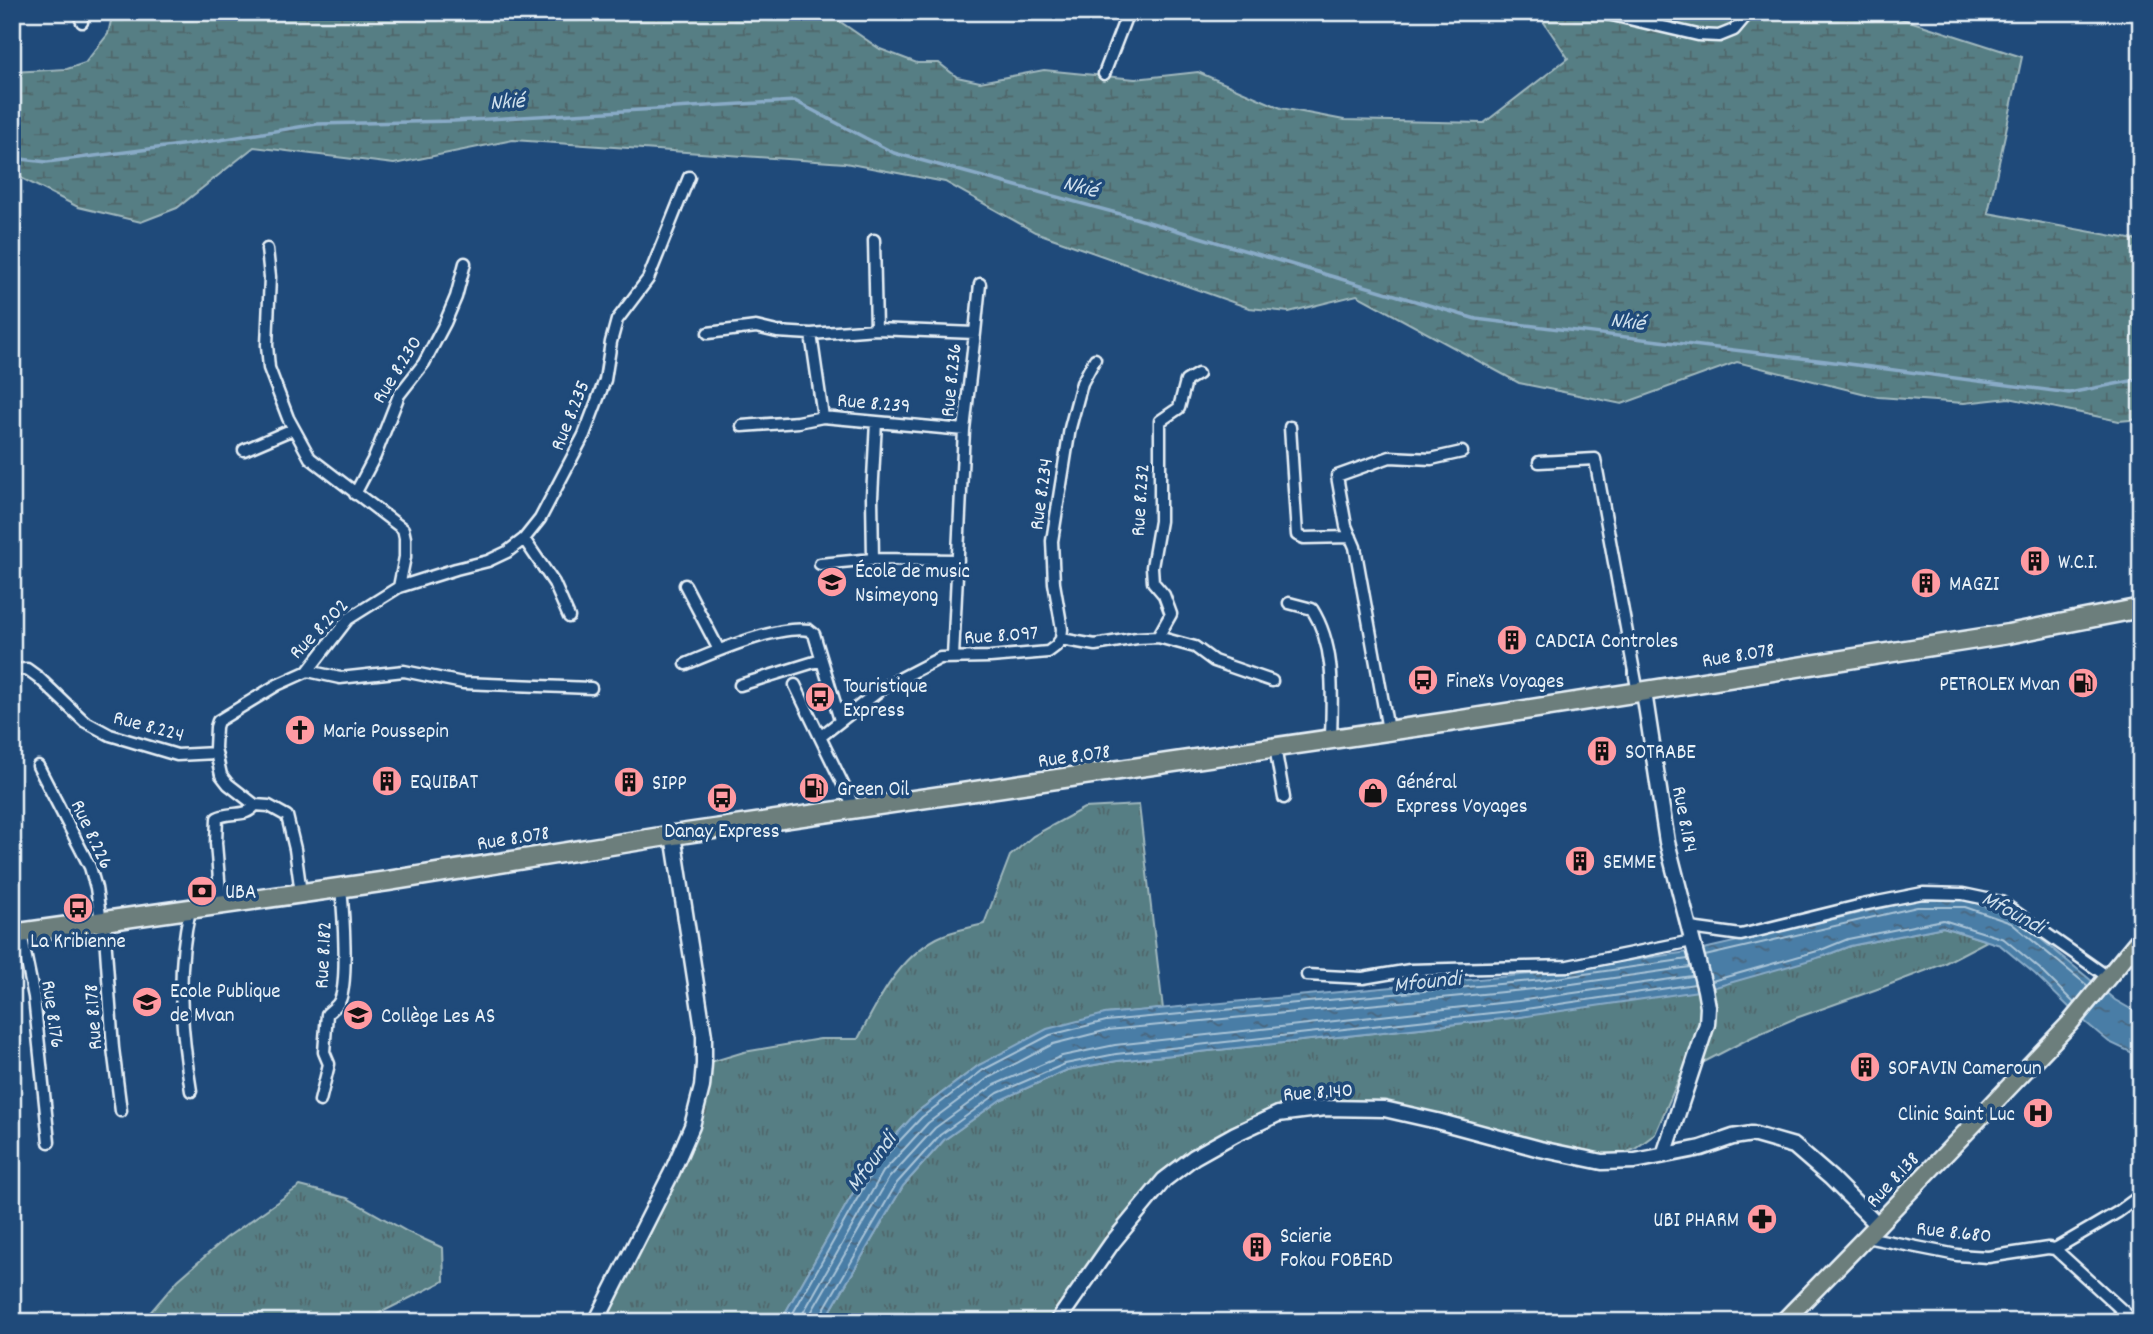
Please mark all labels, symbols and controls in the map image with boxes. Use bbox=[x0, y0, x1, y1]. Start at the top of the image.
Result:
water label: Nkié bbox=[489, 86, 529, 121]
water label: Nkié bbox=[1059, 168, 1104, 210]
water label: Nkié bbox=[1608, 305, 1650, 342]
street label: Rue 8.230 bbox=[366, 331, 431, 410]
street label: Rue 8.236 bbox=[934, 342, 972, 419]
street label: Rue 8.235 bbox=[544, 376, 599, 456]
street label: Rue 8.239 bbox=[836, 387, 912, 423]
street label: Rue 8.234 bbox=[1023, 456, 1063, 532]
street label: Rue 8.232 bbox=[1124, 463, 1159, 538]
building icon: W.C.I. bbox=[2018, 544, 2052, 578]
place label: W.C.I. bbox=[2058, 549, 2097, 579]
place label: École de music Nsimeyong bbox=[855, 558, 970, 612]
school or university icon: École de music Nsimeyong bbox=[815, 565, 849, 599]
building icon: MAGZI bbox=[1909, 566, 1943, 600]
place label: MAGZI bbox=[1949, 571, 2000, 601]
street label: Rue 8.202 bbox=[283, 593, 357, 667]
street label: Rue 8.097 bbox=[963, 619, 1039, 655]
building icon: CADCIA Controles bbox=[1495, 623, 1529, 657]
place label: CADCIA Controles bbox=[1535, 628, 1678, 658]
street label: Rue 8.078 bbox=[1700, 636, 1777, 678]
bus stop icon: FineXs Voyages bbox=[1406, 663, 1440, 697]
fuel station icon: PETROLEX Mvan bbox=[2066, 666, 2100, 700]
place label: FineXs Voyages bbox=[1446, 668, 1564, 698]
place label: PETROLEX Mvan bbox=[1939, 671, 2060, 701]
place label: Touristique Express bbox=[843, 673, 928, 727]
bus stop icon: Touristique Express bbox=[803, 680, 837, 714]
street label: Rue 8.224 bbox=[109, 704, 187, 752]
church icon: Marie Poussepin bbox=[283, 713, 317, 747]
place label: Marie Poussepin bbox=[323, 718, 449, 748]
building icon: SOTRABE bbox=[1585, 734, 1619, 768]
street label: Rue 8.078 bbox=[1036, 738, 1113, 778]
place label: SOTRABE bbox=[1625, 739, 1696, 769]
building icon: EQUIBAT bbox=[370, 764, 404, 798]
building icon: SIPP bbox=[612, 765, 646, 799]
place label: EQUIBAT bbox=[410, 769, 479, 799]
place label: Général Express Voyages bbox=[1396, 769, 1528, 823]
place label: SIPP bbox=[652, 770, 687, 800]
fuel station icon: Green Oil bbox=[797, 771, 831, 805]
place label: Green Oil bbox=[837, 776, 909, 806]
shop icon: Général Express Voyages bbox=[1356, 776, 1390, 810]
bus stop icon: Danay Express bbox=[705, 781, 739, 815]
street label: Rue 8.184 bbox=[1662, 784, 1704, 855]
street label: Rue 8.226 bbox=[61, 795, 119, 875]
place label: Danay Express bbox=[664, 818, 780, 848]
street label: Rue 8.078 bbox=[475, 819, 552, 861]
building icon: SEMME bbox=[1563, 844, 1597, 878]
place label: SEMME bbox=[1603, 849, 1656, 879]
bank icon: UBA bbox=[185, 874, 219, 908]
place label: UBA bbox=[225, 879, 257, 909]
water label: Mfoundi bbox=[1975, 884, 2053, 946]
bus stop icon: La Kribienne bbox=[61, 891, 95, 925]
street label: Rue 8.182 bbox=[308, 921, 342, 990]
place label: La Kribienne bbox=[30, 928, 126, 958]
water label: Mfoundi bbox=[1392, 963, 1466, 1003]
place label: Ecole Publique de Mvan bbox=[170, 978, 281, 1032]
street label: Rue 8.176 bbox=[31, 979, 71, 1050]
street label: Rue 8.178 bbox=[78, 983, 112, 1051]
school or university icon: Ecole Publique de Mvan bbox=[130, 985, 164, 1019]
school or university icon: Collège Les AS bbox=[341, 998, 375, 1032]
place label: Collège Les AS bbox=[381, 1003, 495, 1033]
building icon: SOFAVIN Cameroun bbox=[1848, 1050, 1882, 1084]
place label: SOFAVIN Cameroun bbox=[1888, 1055, 2042, 1085]
street label: Rue 8.140 bbox=[1282, 1077, 1354, 1111]
hospital icon: Clinic Saint Luc bbox=[2021, 1096, 2055, 1130]
place label: Clinic Saint Luc bbox=[1898, 1101, 2015, 1131]
water label: Mfoundi bbox=[839, 1123, 909, 1200]
street label: Rue 8.138 bbox=[1860, 1146, 1928, 1216]
pharmacy icon: UBI PHARM bbox=[1745, 1202, 1779, 1236]
place label: UBI PHARM bbox=[1653, 1207, 1739, 1237]
street label: Rue 8.680 bbox=[1915, 1215, 1993, 1253]
place label: Scierie Fokou FOBERD bbox=[1280, 1223, 1393, 1277]
building icon: Scierie Fokou FOBERD bbox=[1240, 1230, 1274, 1264]

